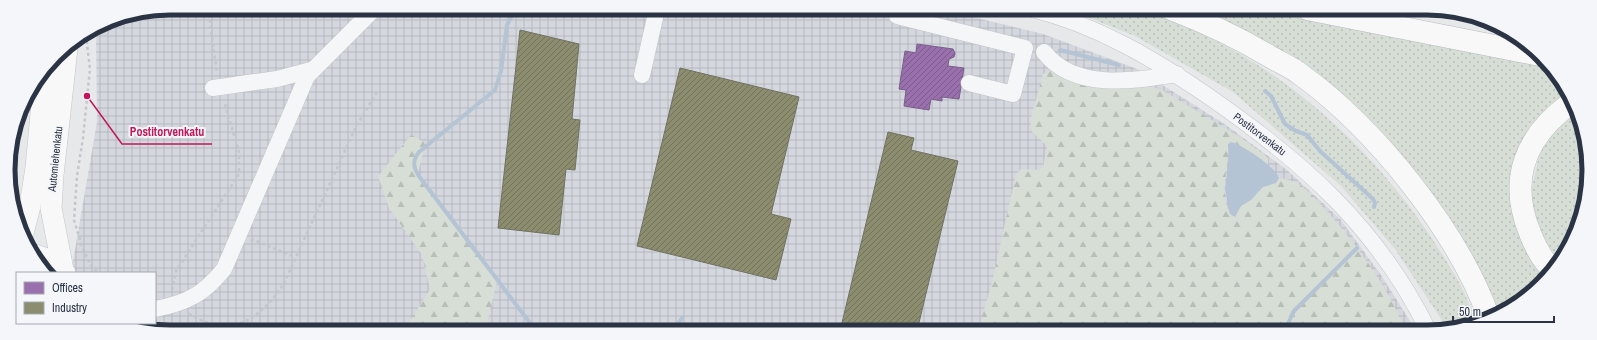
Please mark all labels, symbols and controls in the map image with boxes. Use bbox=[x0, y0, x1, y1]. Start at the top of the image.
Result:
street label: Postitorvenkatu bbox=[1231, 110, 1289, 158]
callout: Postitorvenkatu bbox=[122, 120, 212, 144]
text: Postitorvenkatu bbox=[130, 124, 204, 140]
street label: Automiehenkatu bbox=[44, 126, 65, 193]
legend bbox=[16, 272, 156, 324]
text: Offices bbox=[52, 280, 83, 296]
scale bar bbox=[1453, 298, 1554, 324]
text: Industry bbox=[52, 300, 87, 316]
text: 50 m bbox=[1459, 304, 1481, 320]

